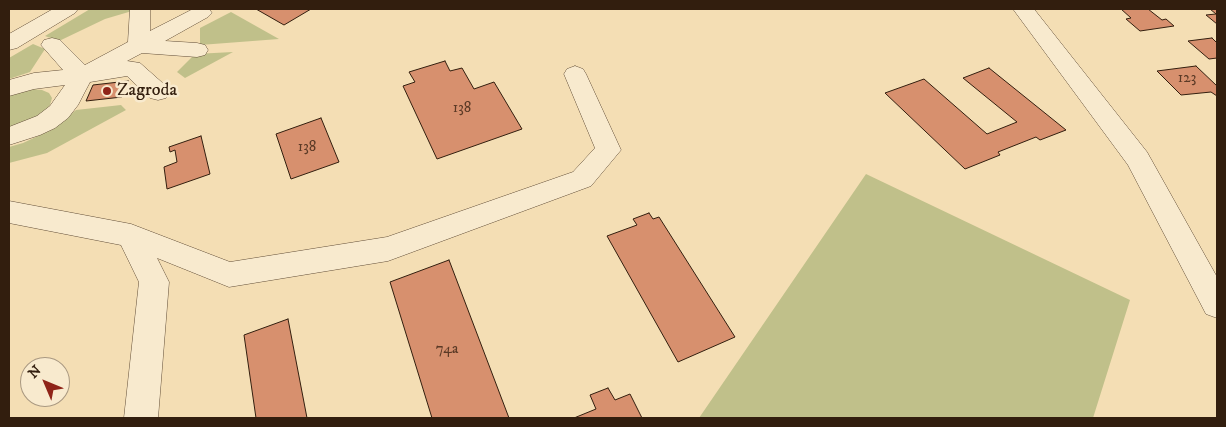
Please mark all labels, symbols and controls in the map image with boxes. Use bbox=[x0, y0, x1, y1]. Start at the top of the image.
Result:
house number: 123 bbox=[1178, 70, 1196, 88]
place label: Zagroda bbox=[117, 80, 177, 102]
marker: Zagroda bbox=[101, 85, 113, 97]
house number: 138 bbox=[453, 100, 471, 118]
house number: 138 bbox=[298, 139, 316, 157]
house number: 74a bbox=[436, 341, 458, 359]
north arrow bbox=[20, 357, 70, 407]
text: N bbox=[25, 362, 46, 383]

